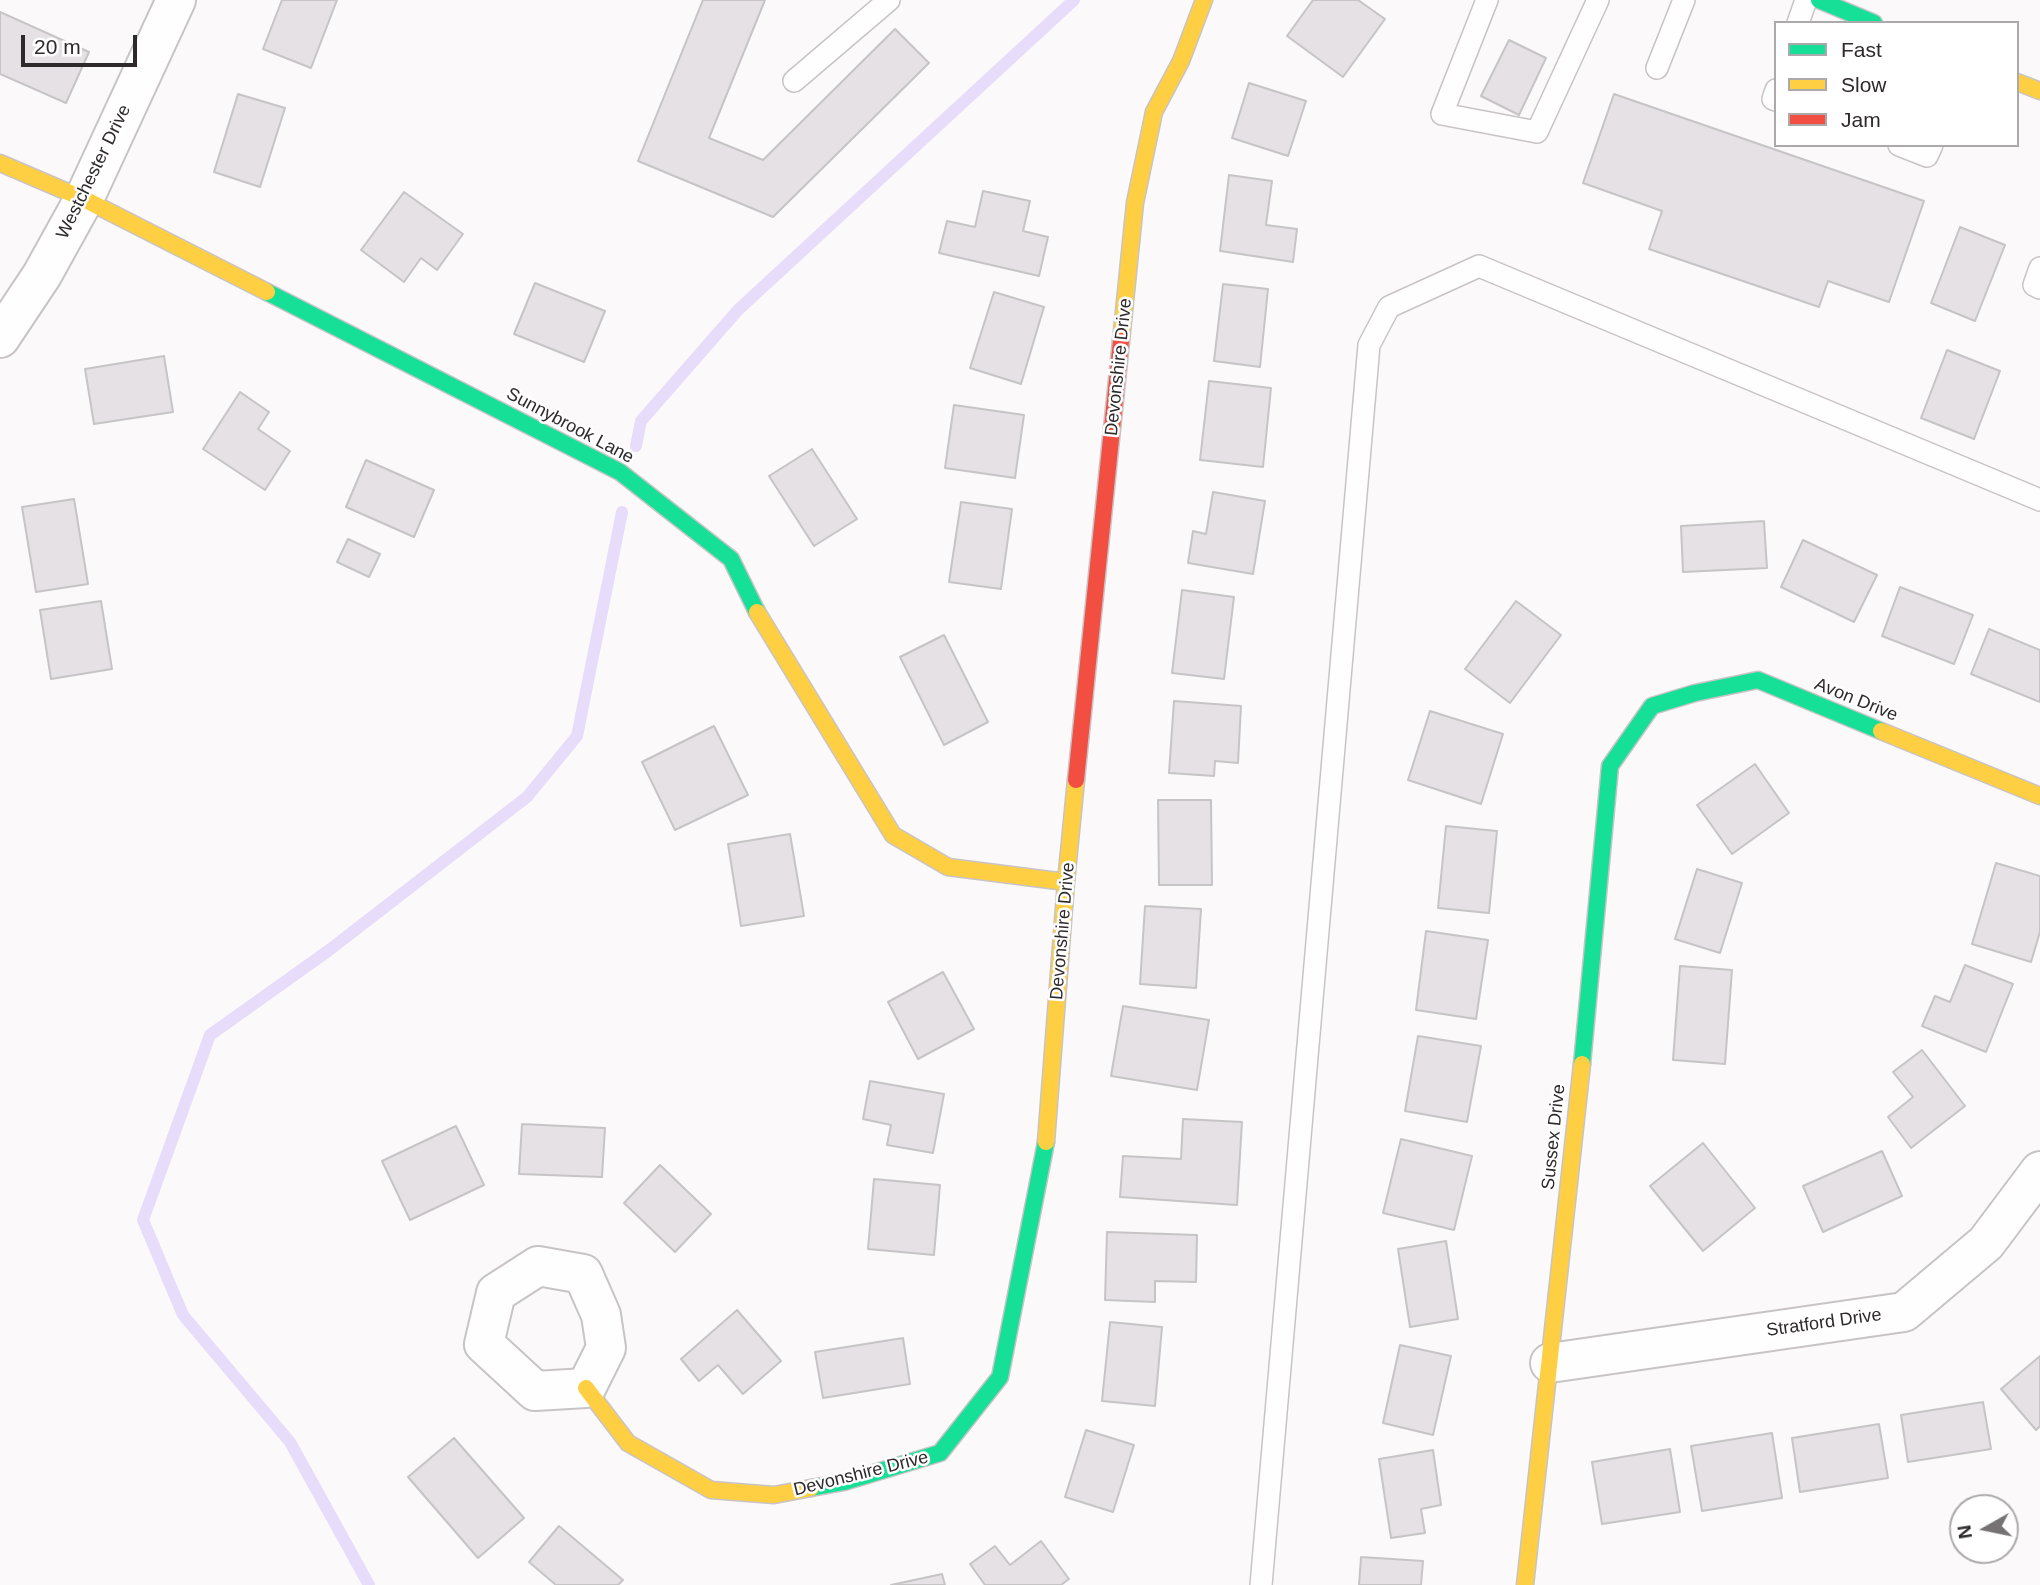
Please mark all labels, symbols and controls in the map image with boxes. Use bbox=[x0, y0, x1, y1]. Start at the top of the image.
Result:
scale bar bbox=[24, 21, 140, 65]
legend bbox=[1774, 21, 2019, 147]
text: 20 m bbox=[34, 35, 81, 58]
text: Fast bbox=[1841, 38, 1882, 61]
text: Slow bbox=[1841, 73, 1887, 96]
street label: Westchester Drive bbox=[52, 101, 136, 243]
text: Jam bbox=[1841, 108, 1881, 131]
street label: Devonshire Drive bbox=[1101, 297, 1137, 437]
street label: Sunnybrook Lane bbox=[503, 383, 637, 469]
street label: Avon Drive bbox=[1811, 674, 1901, 726]
street label: Devonshire Drive bbox=[1046, 861, 1080, 1001]
street label: Sussex Drive bbox=[1538, 1083, 1570, 1191]
street label: Stratford Drive bbox=[1765, 1304, 1883, 1342]
street label: Devonshire Drive bbox=[791, 1447, 931, 1501]
north arrow bbox=[1949, 1494, 2019, 1564]
text: N bbox=[1953, 1524, 1976, 1540]

